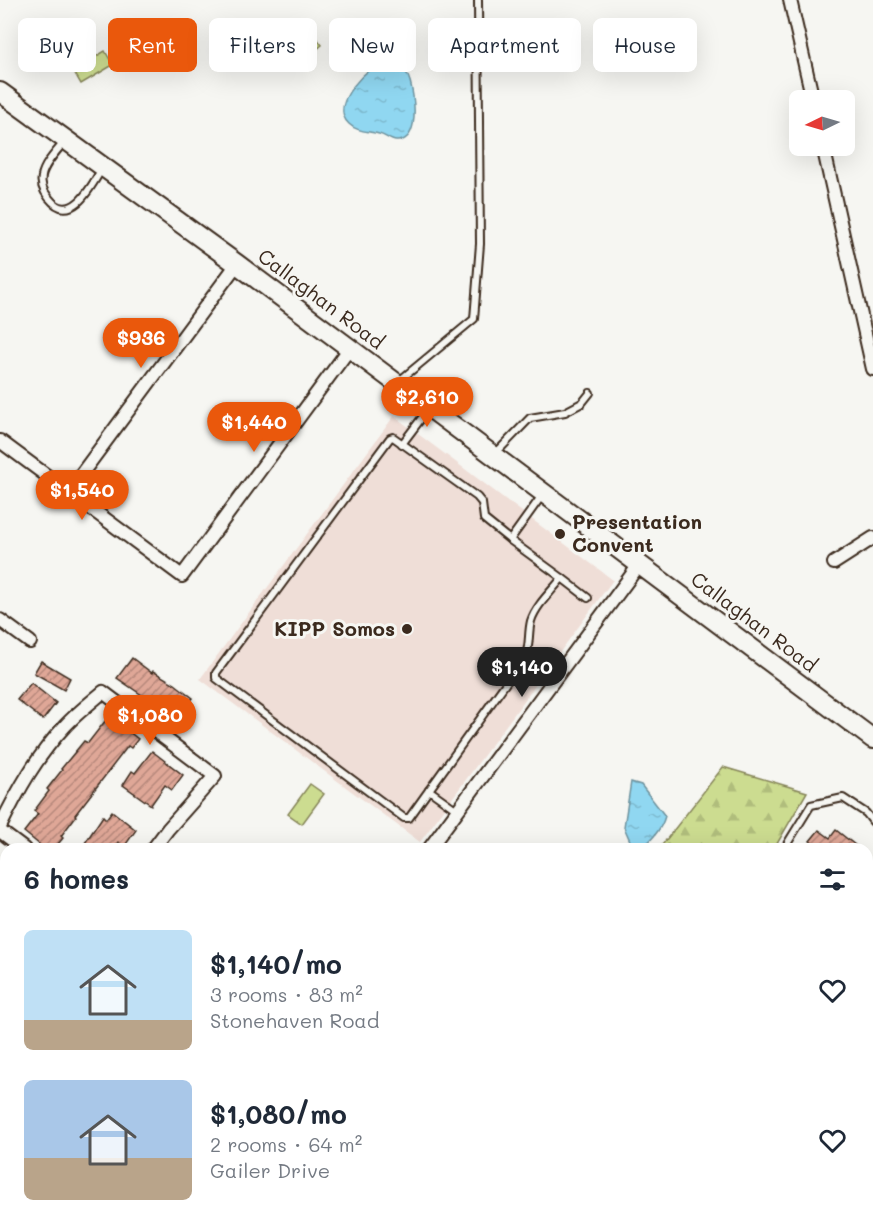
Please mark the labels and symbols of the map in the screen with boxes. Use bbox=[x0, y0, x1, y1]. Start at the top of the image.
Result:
north arrow bbox=[789, 90, 855, 156]
street label: Callaghan Road bbox=[253, 242, 390, 354]
pin: $936 bbox=[105, 318, 177, 369]
pin: $2,610 bbox=[378, 377, 476, 428]
pin: $1,440 bbox=[205, 402, 303, 453]
pin: $1,540 bbox=[33, 470, 131, 521]
place label: Presentation Convent bbox=[572, 508, 702, 557]
marker: Presentation Convent bbox=[553, 527, 567, 541]
street label: Callaghan Road bbox=[686, 565, 823, 677]
place label: KIPP Somos bbox=[274, 615, 395, 641]
marker: KIPP Somos bbox=[400, 622, 414, 636]
pin: $1,140 bbox=[473, 647, 571, 698]
pin: $1,080 bbox=[101, 695, 199, 746]

